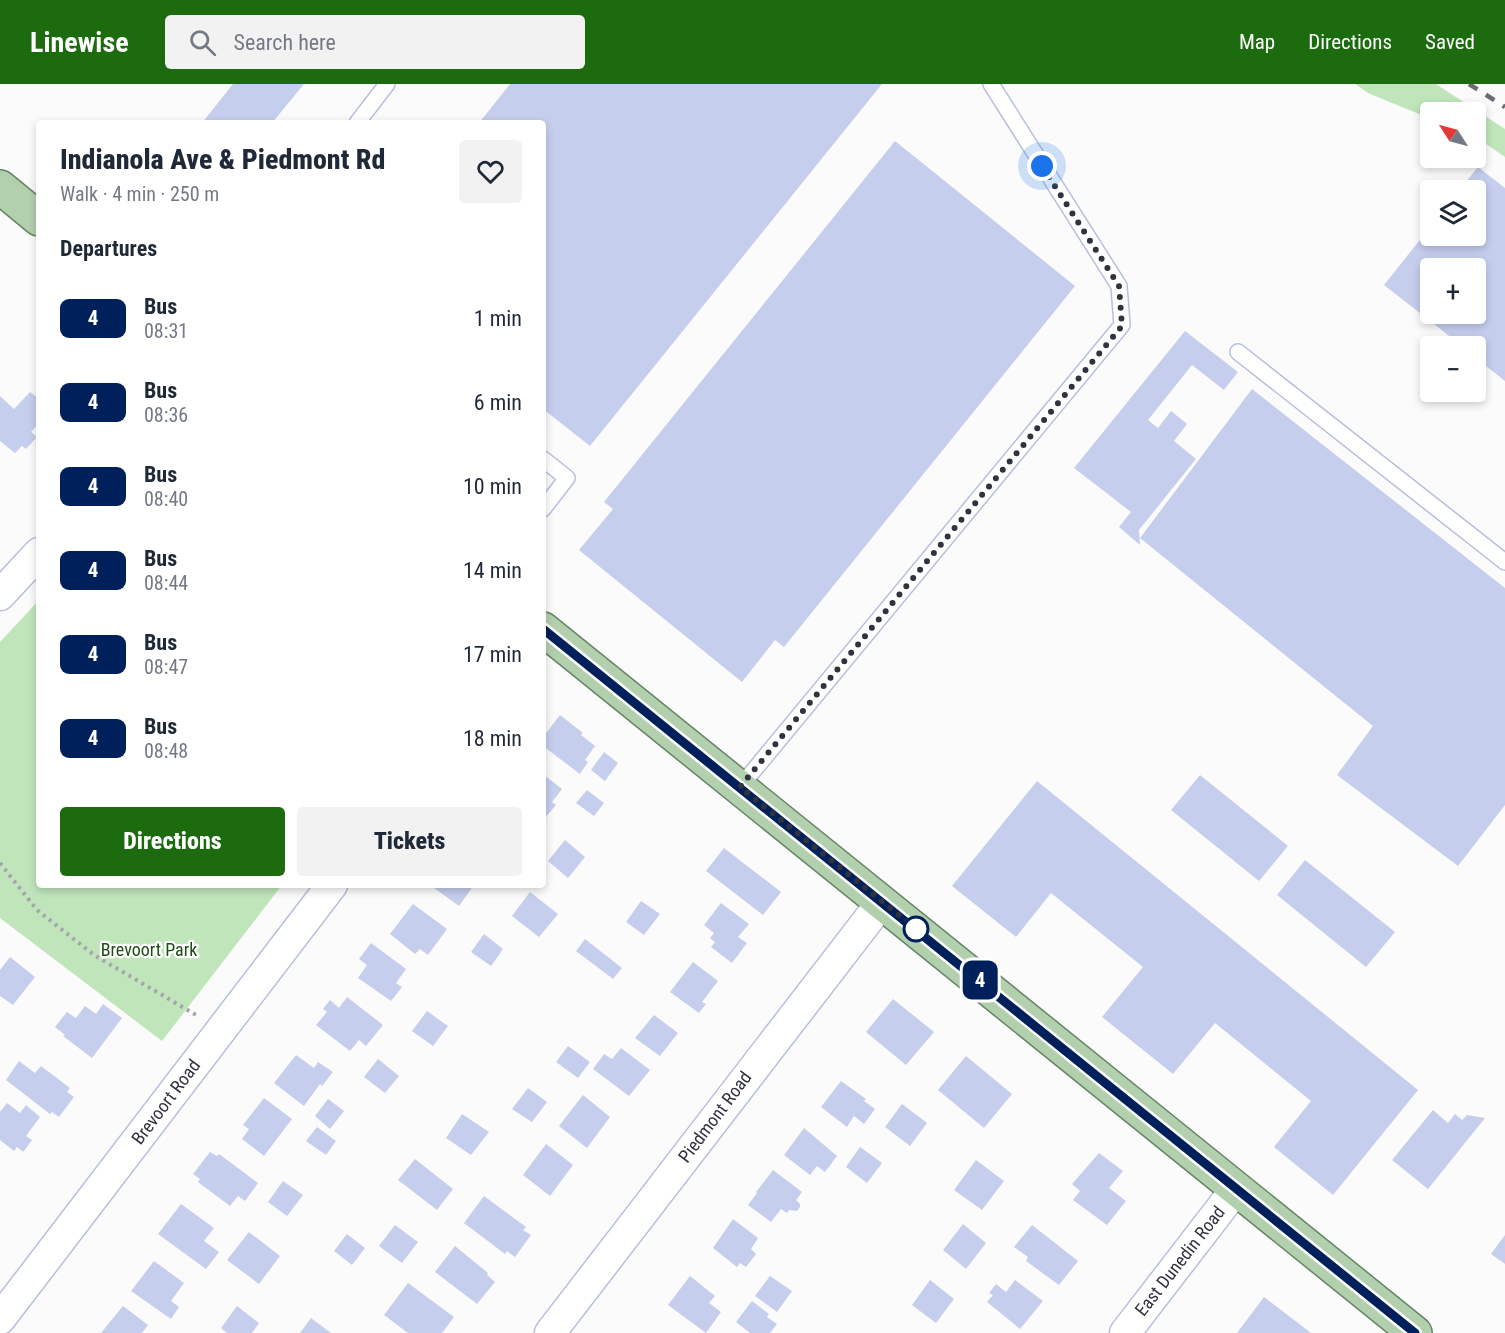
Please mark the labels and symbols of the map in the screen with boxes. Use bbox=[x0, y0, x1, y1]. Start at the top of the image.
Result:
north arrow bbox=[1420, 102, 1486, 168]
your location bbox=[1027, 151, 1057, 181]
unlabelled marker bbox=[903, 916, 929, 942]
park label: Brevoort Park bbox=[101, 939, 197, 960]
line badge: 4 bbox=[960, 960, 1000, 1000]
street label: Brevoort Road bbox=[127, 1055, 204, 1148]
street label: Piedmont Road bbox=[674, 1067, 756, 1166]
street label: East Dunedin Road bbox=[1130, 1202, 1229, 1320]

